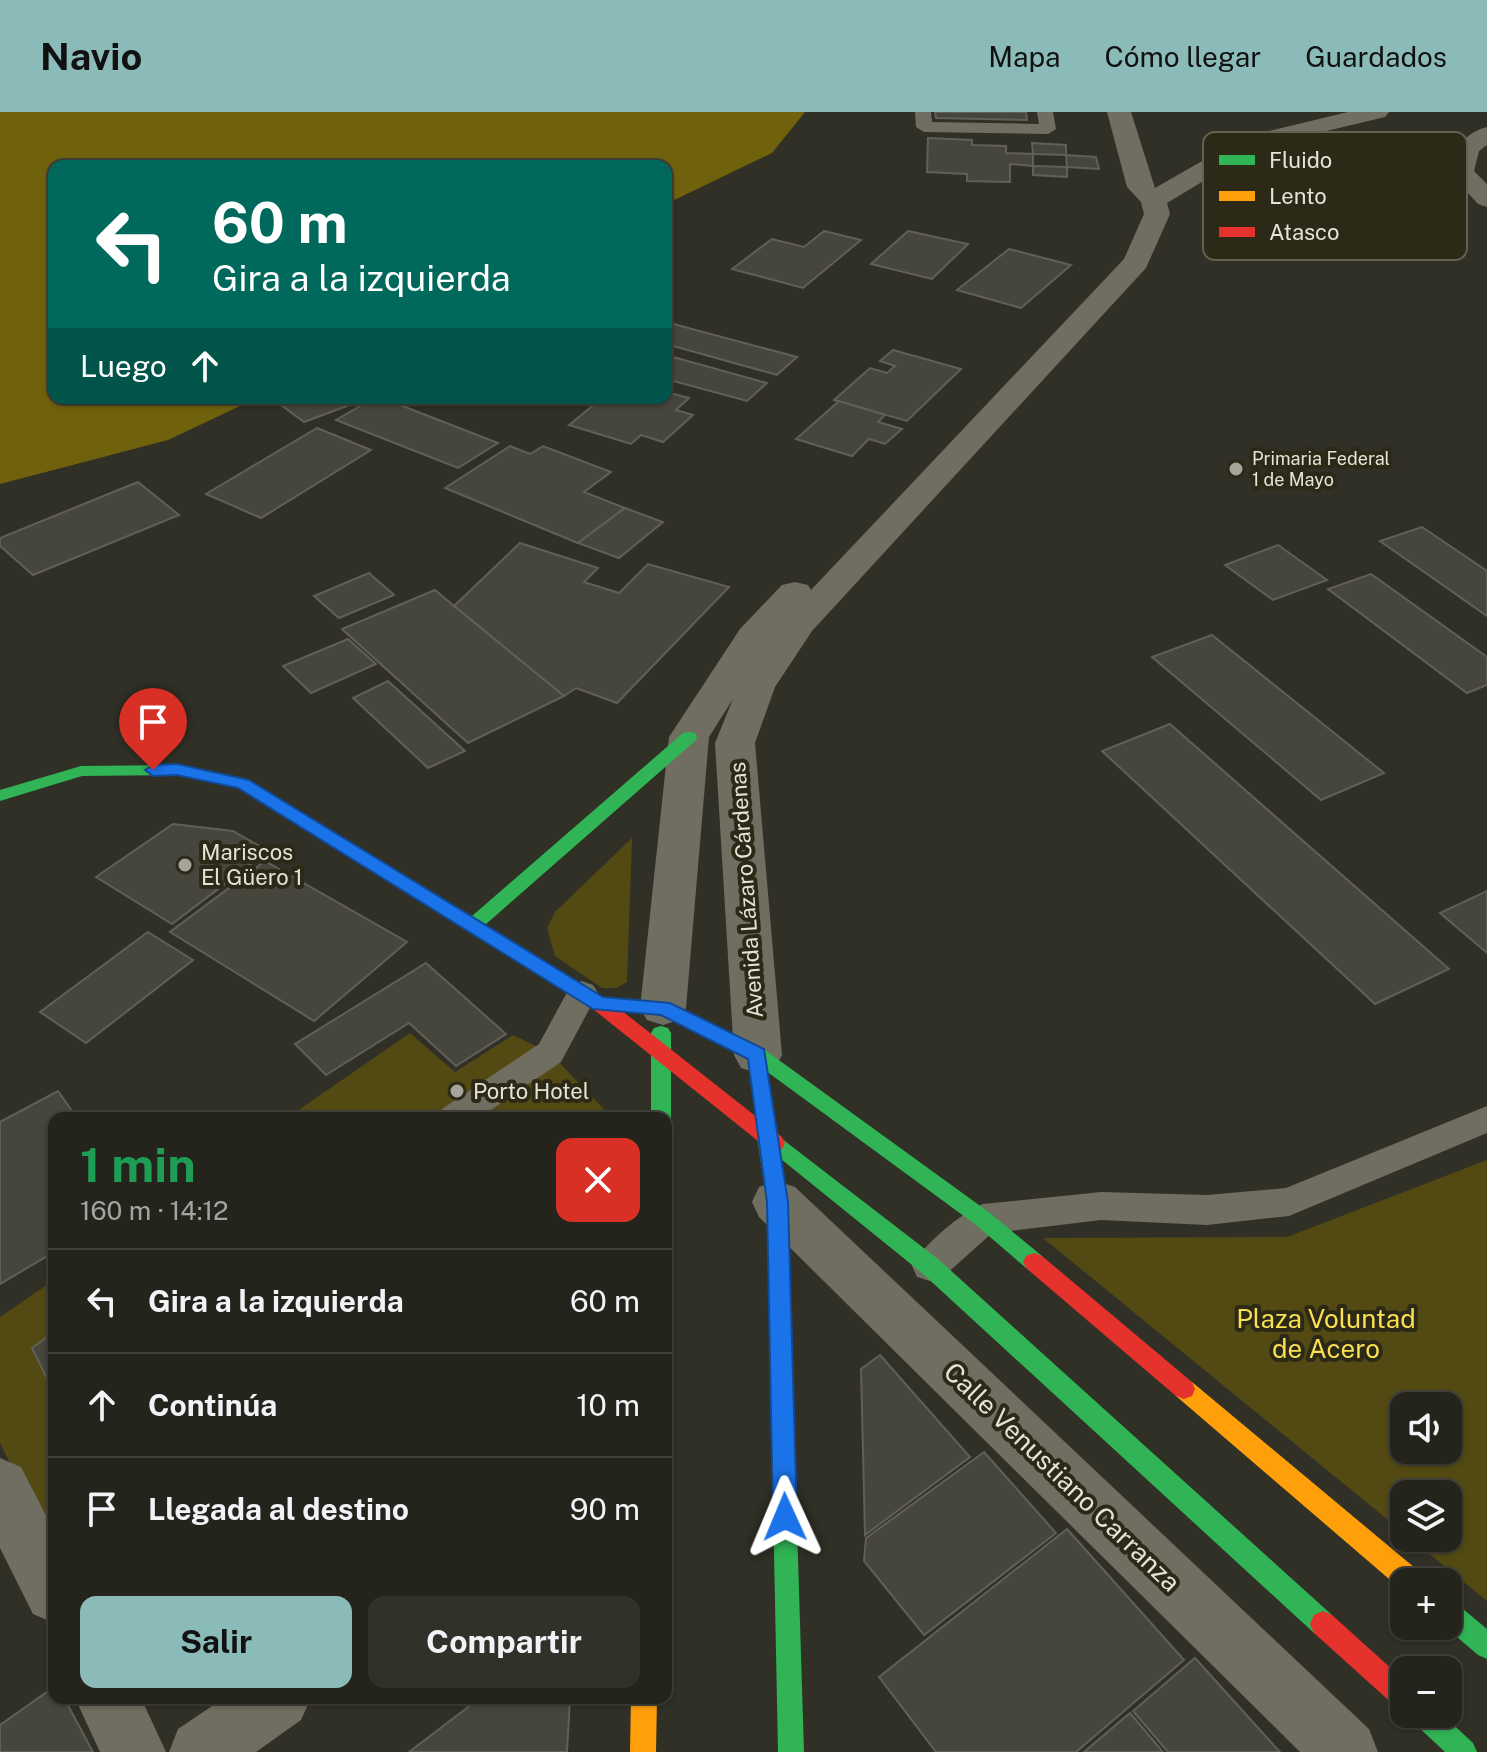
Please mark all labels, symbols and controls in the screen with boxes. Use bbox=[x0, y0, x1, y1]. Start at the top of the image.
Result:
text: Navio bbox=[40, 34, 142, 79]
text: Mapa bbox=[988, 40, 1060, 73]
text: Cómo llegar bbox=[1104, 40, 1261, 73]
text: Guardados bbox=[1305, 40, 1447, 73]
legend bbox=[1203, 132, 1467, 260]
text: Fluido bbox=[1269, 147, 1332, 173]
text: Lento bbox=[1269, 183, 1327, 209]
text: 60 m bbox=[212, 190, 348, 256]
icon: left bbox=[80, 192, 184, 296]
text: Atasco bbox=[1269, 219, 1339, 245]
text: Gira a la izquierda bbox=[212, 257, 511, 299]
icon: ahead bbox=[183, 344, 227, 388]
text: Luego bbox=[80, 348, 167, 384]
place label: Primaria Federal 1 de Mayo bbox=[1252, 448, 1390, 490]
marker: Primaria Federal 1 de Mayo bbox=[1227, 460, 1245, 478]
pin bbox=[119, 688, 187, 770]
icon: arrive bbox=[131, 700, 175, 744]
street label: Avenida Lázaro Cárdenas bbox=[724, 761, 768, 1019]
place label: Mariscos El Güero 1 bbox=[201, 839, 303, 890]
marker: Mariscos El Güero 1 bbox=[176, 856, 194, 874]
place label: Porto Hotel bbox=[473, 1078, 589, 1104]
marker: Porto Hotel bbox=[448, 1082, 466, 1100]
text: 1 min bbox=[80, 1136, 196, 1193]
button: close bbox=[556, 1138, 640, 1222]
text: 160 m · 14:12 bbox=[80, 1195, 229, 1226]
icon: left bbox=[80, 1279, 124, 1323]
text: Gira a la izquierda bbox=[148, 1283, 404, 1319]
text: 60 m bbox=[570, 1283, 640, 1319]
park label: Plaza Voluntad de Acero bbox=[1236, 1303, 1416, 1364]
street label: Calle Venustiano Carranza bbox=[938, 1356, 1187, 1598]
icon: ahead bbox=[80, 1383, 124, 1427]
text: Continúa bbox=[148, 1387, 277, 1423]
text: 10 m bbox=[576, 1387, 640, 1423]
map controls bbox=[1390, 1392, 1462, 1728]
button: sound bbox=[1390, 1392, 1462, 1464]
position arrow bbox=[743, 1475, 827, 1559]
button: layers bbox=[1390, 1480, 1462, 1552]
icon: arrive bbox=[80, 1487, 124, 1531]
text: Llegada al destino bbox=[148, 1491, 409, 1527]
text: 90 m bbox=[570, 1491, 640, 1527]
button: + bbox=[1390, 1568, 1462, 1640]
button: Salir bbox=[80, 1596, 352, 1688]
button: Compartir bbox=[368, 1596, 640, 1688]
button: − bbox=[1390, 1656, 1462, 1728]

